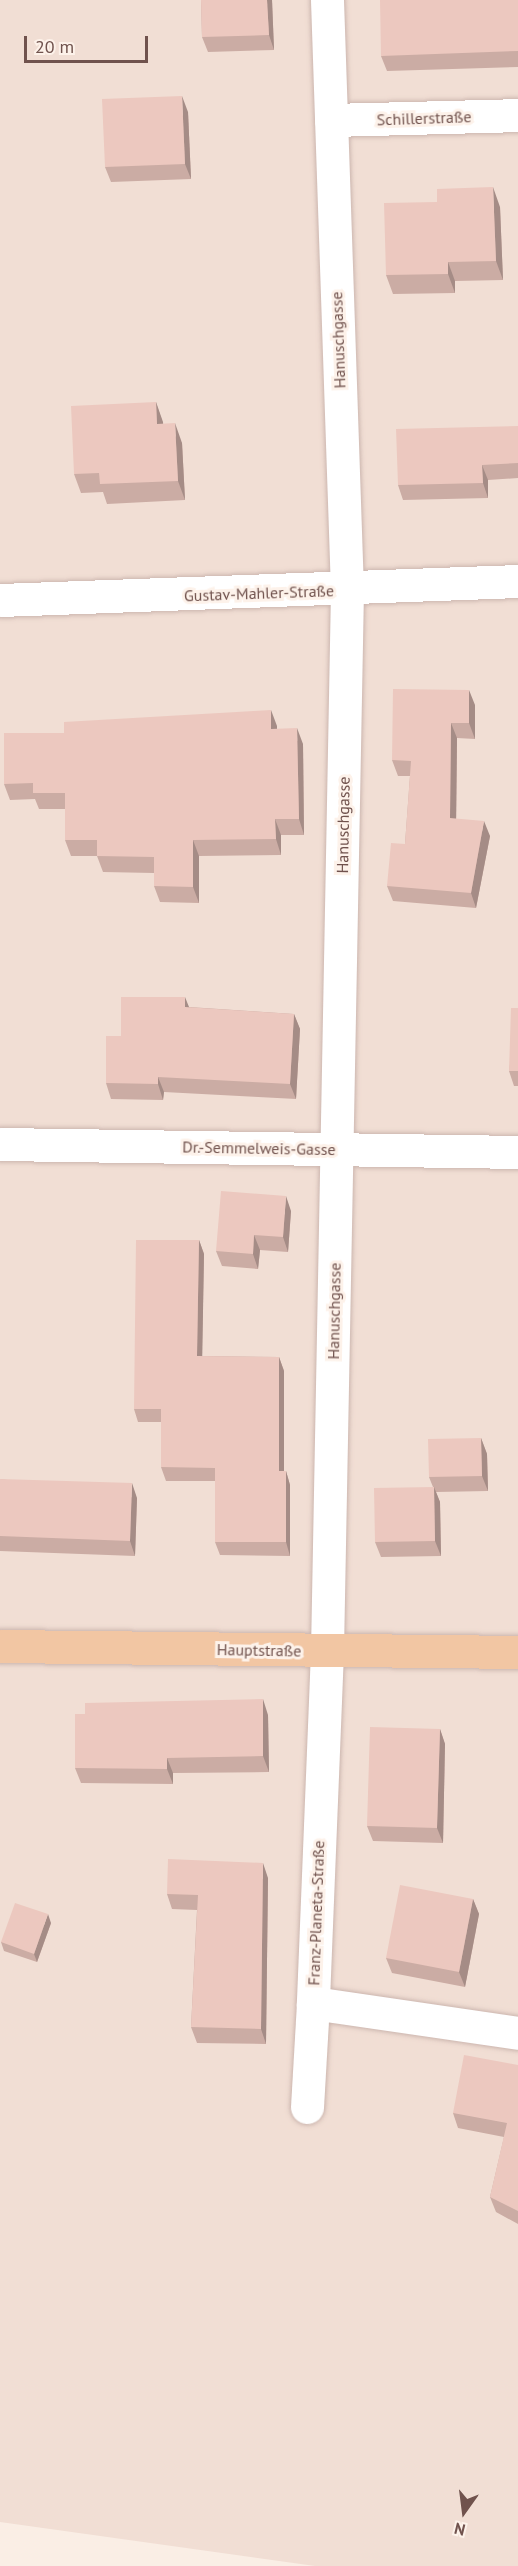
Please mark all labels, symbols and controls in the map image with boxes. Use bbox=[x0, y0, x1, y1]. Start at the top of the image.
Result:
scale bar bbox=[27, 24, 152, 62]
text: 20 m bbox=[35, 35, 74, 58]
street label: Schillerstraße bbox=[376, 107, 472, 129]
street label: Hanuschgasse bbox=[327, 291, 349, 389]
street label: Gustav-Mahler-Straße bbox=[184, 581, 334, 605]
street label: Hanuschgasse bbox=[333, 776, 353, 874]
street label: Dr.-Semmelweis-Gasse bbox=[182, 1137, 336, 1159]
street label: Hanuschgasse bbox=[324, 1262, 344, 1360]
street label: Hauptstraße bbox=[217, 1640, 301, 1660]
street label: Franz-Planeta-Straße bbox=[304, 1840, 328, 1986]
north arrow bbox=[434, 2482, 494, 2542]
text: N bbox=[452, 2518, 467, 2540]

